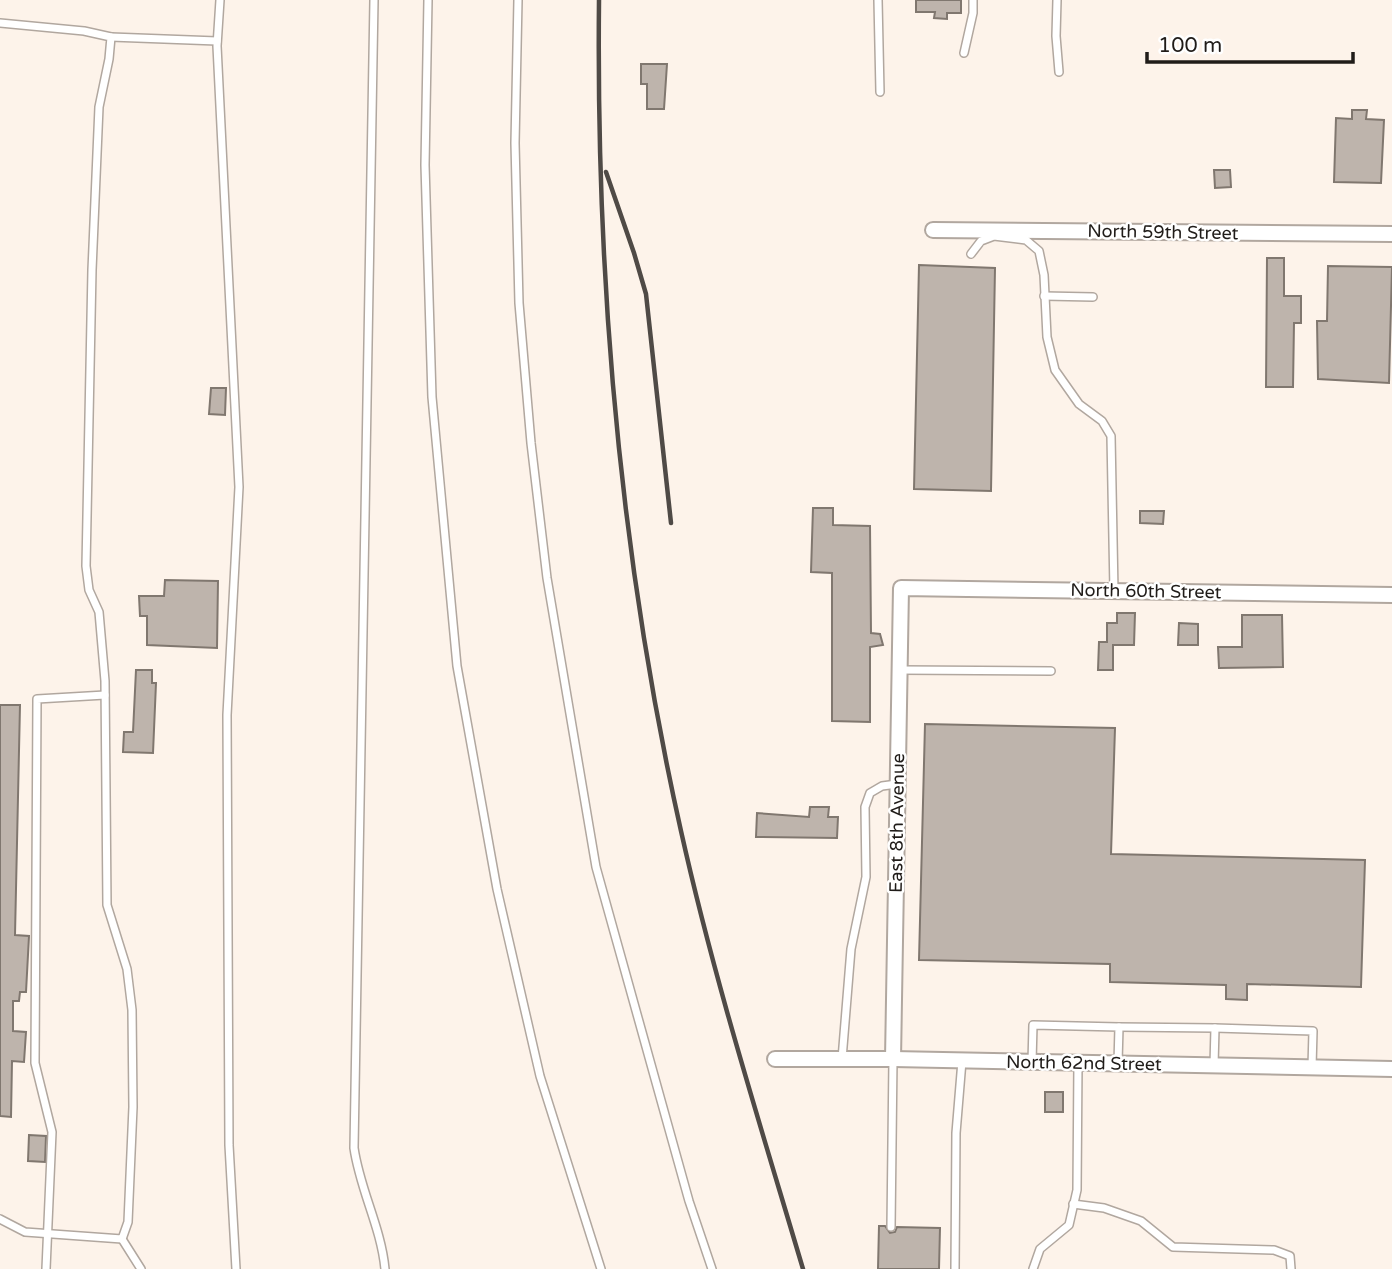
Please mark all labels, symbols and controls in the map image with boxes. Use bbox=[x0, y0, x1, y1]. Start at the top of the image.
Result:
scale bar bbox=[1147, 21, 1354, 65]
text: 100 m bbox=[1158, 33, 1222, 58]
street label: North 59th Street bbox=[1087, 220, 1239, 244]
street label: North 60th Street bbox=[1070, 579, 1222, 603]
street label: East 8th Avenue bbox=[885, 753, 909, 893]
street label: North 62nd Street bbox=[1006, 1051, 1162, 1075]

